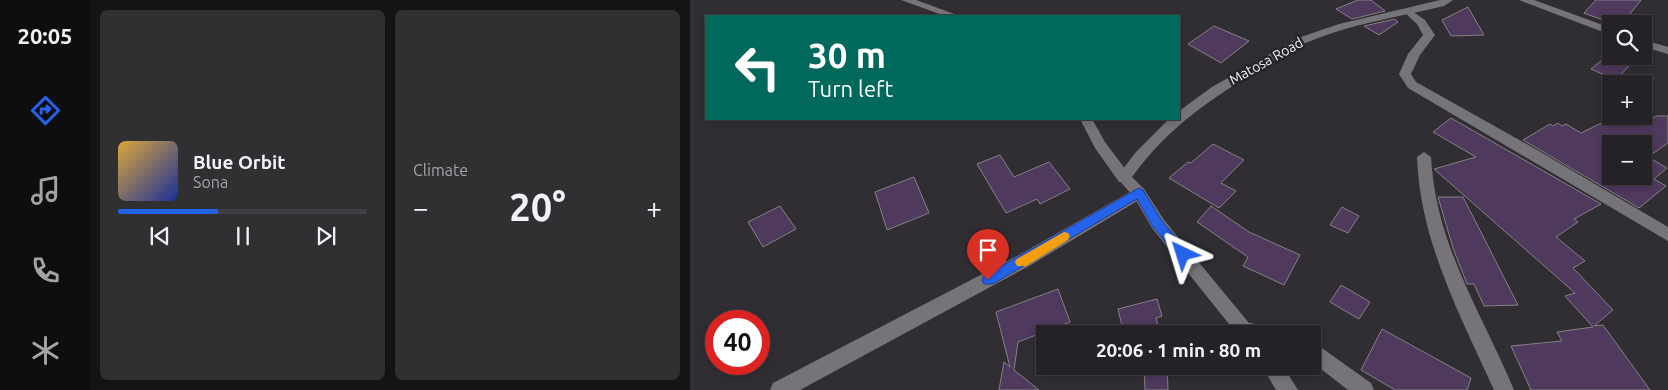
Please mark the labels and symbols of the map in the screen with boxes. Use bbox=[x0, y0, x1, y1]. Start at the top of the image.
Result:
street label: Matosa Road bbox=[1226, 34, 1306, 88]
position arrow bbox=[1156, 227, 1208, 279]
pin bbox=[967, 229, 1009, 280]
speed limit sign: 40 bbox=[705, 310, 770, 375]

